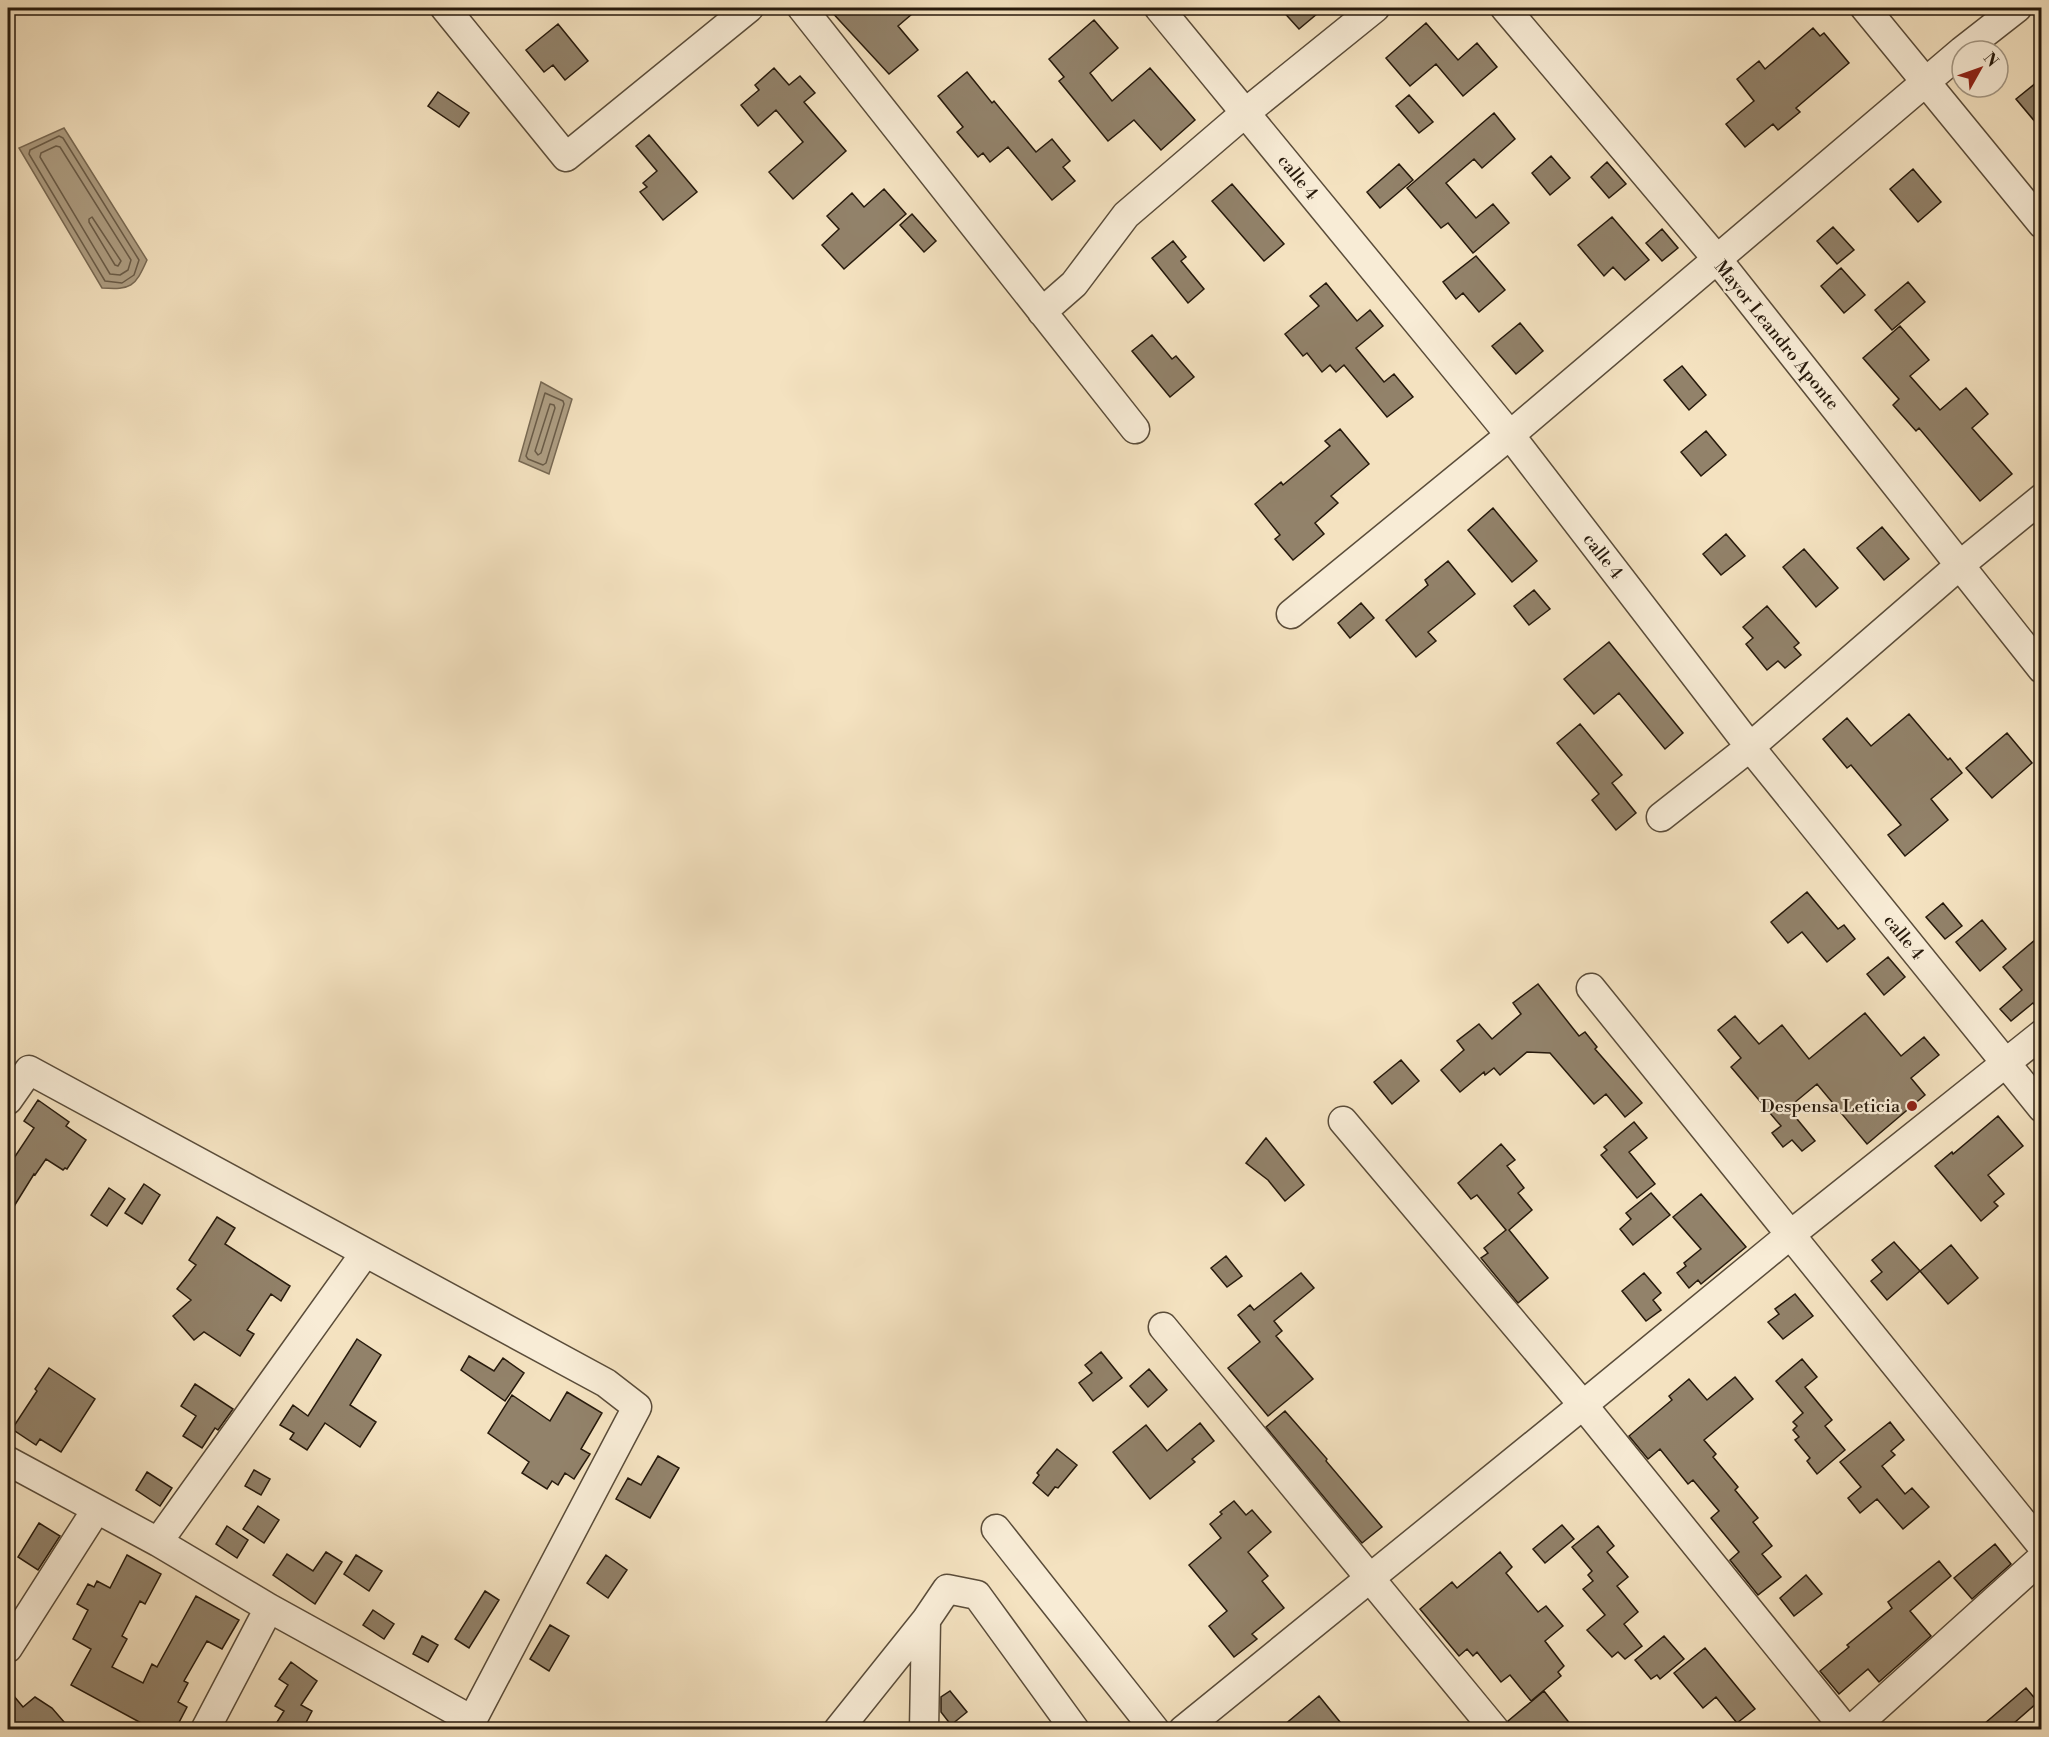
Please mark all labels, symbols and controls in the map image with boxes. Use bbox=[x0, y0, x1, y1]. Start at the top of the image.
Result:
north arrow bbox=[1950, 39, 2010, 99]
text: N bbox=[1979, 49, 2003, 72]
street label: calle 4 bbox=[1272, 150, 1323, 205]
street label: Mayor Leandro Aponte bbox=[1709, 256, 1844, 415]
street label: calle 4 bbox=[1577, 529, 1628, 584]
street label: calle 4 bbox=[1878, 910, 1929, 965]
place label: Despensa Leticia bbox=[1761, 1095, 1901, 1118]
marker: Despensa Leticia bbox=[1905, 1099, 1919, 1113]

